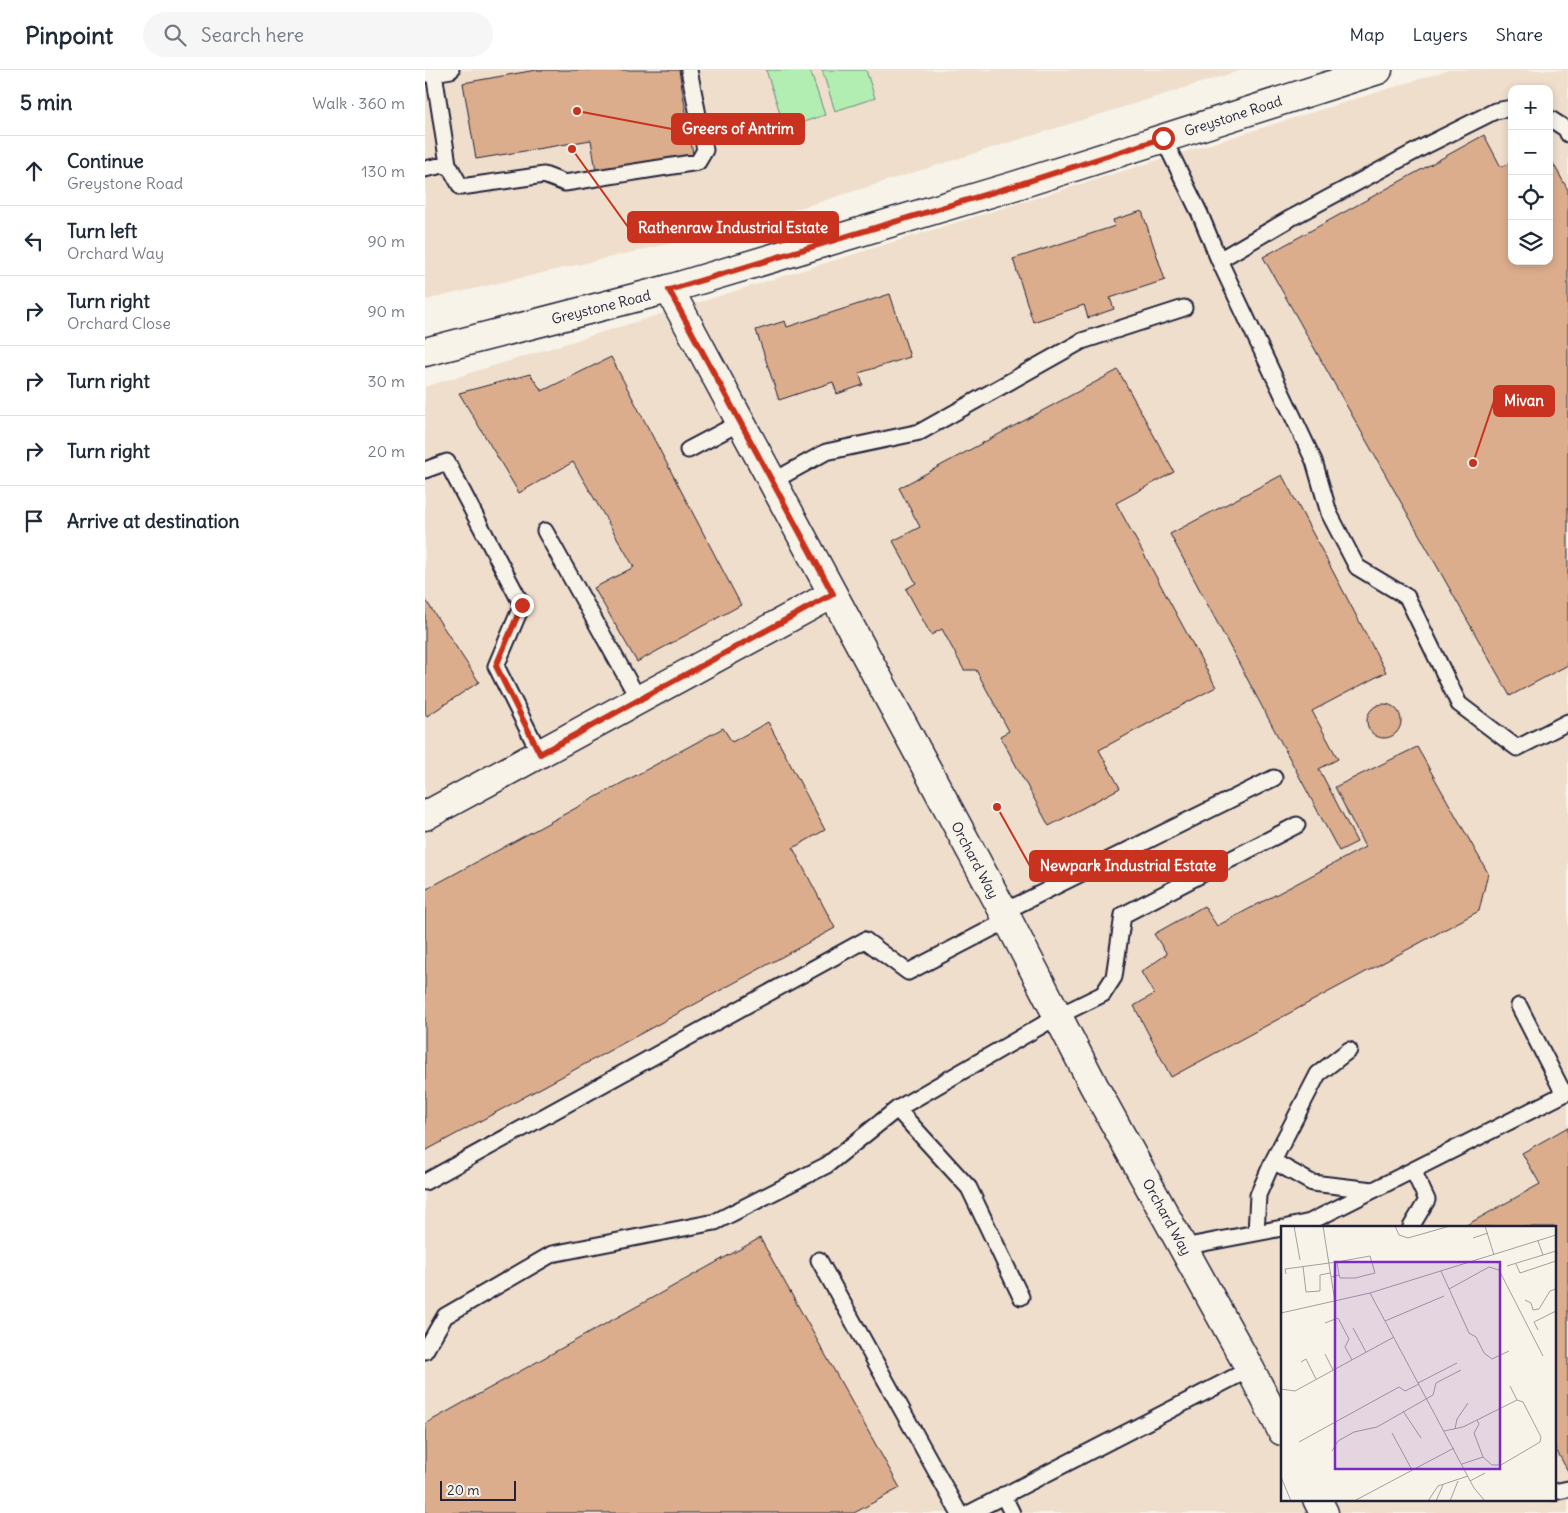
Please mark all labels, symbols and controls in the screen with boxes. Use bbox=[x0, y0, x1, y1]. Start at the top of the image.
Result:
search box bbox=[143, 12, 493, 57]
text: Pinpoint bbox=[25, 20, 113, 50]
icon: search bbox=[161, 21, 189, 49]
text: Search here bbox=[201, 23, 304, 47]
text: Map bbox=[1349, 23, 1384, 46]
text: Layers bbox=[1412, 23, 1468, 46]
text: Share bbox=[1496, 23, 1543, 46]
map controls bbox=[1508, 85, 1553, 265]
button: + bbox=[1508, 85, 1553, 130]
text: 5 min bbox=[20, 89, 72, 116]
street label: Greystone Road bbox=[1182, 92, 1284, 140]
text: Walk · 360 m bbox=[312, 93, 405, 113]
callout: Greers of Antrim bbox=[672, 114, 804, 144]
text: Greers of Antrim bbox=[682, 119, 794, 138]
route start bbox=[1152, 127, 1175, 150]
button: − bbox=[1508, 130, 1553, 175]
text: Continue bbox=[67, 149, 144, 173]
icon: ahead bbox=[20, 157, 48, 185]
text: 130 m bbox=[361, 161, 405, 181]
text: Greystone Road bbox=[67, 173, 183, 193]
button: locate bbox=[1508, 175, 1553, 220]
callout: Rathenraw Industrial Estate bbox=[628, 212, 838, 242]
text: Rathenraw Industrial Estate bbox=[638, 218, 828, 237]
text: Turn left bbox=[67, 219, 137, 243]
button: layers bbox=[1508, 220, 1553, 265]
icon: left bbox=[20, 227, 48, 255]
text: 90 m bbox=[367, 231, 405, 251]
text: Orchard Way bbox=[67, 243, 164, 263]
street label: Greystone Road bbox=[549, 286, 653, 328]
text: Turn right bbox=[67, 289, 150, 313]
icon: right bbox=[20, 297, 48, 325]
text: 90 m bbox=[367, 301, 405, 321]
text: Orchard Close bbox=[67, 313, 171, 333]
icon: right bbox=[20, 367, 48, 395]
text: Turn right bbox=[67, 369, 150, 393]
text: 30 m bbox=[368, 371, 405, 391]
callout: Mivan bbox=[1494, 386, 1554, 416]
text: Mivan bbox=[1504, 391, 1544, 410]
icon: right bbox=[20, 437, 48, 465]
text: Turn right bbox=[67, 439, 150, 463]
text: 20 m bbox=[368, 441, 405, 461]
icon: arrive bbox=[20, 507, 48, 535]
text: Arrive at destination bbox=[67, 509, 240, 533]
route end bbox=[511, 594, 534, 617]
street label: Orchard Way bbox=[947, 818, 1003, 902]
callout: Newpark Industrial Estate bbox=[1030, 851, 1227, 881]
text: Newpark Industrial Estate bbox=[1040, 856, 1216, 876]
street label: Orchard Way bbox=[1139, 1176, 1195, 1258]
inset map bbox=[1281, 1226, 1555, 1500]
scale bar bbox=[440, 1478, 516, 1501]
text: 20 m bbox=[447, 1481, 480, 1499]

